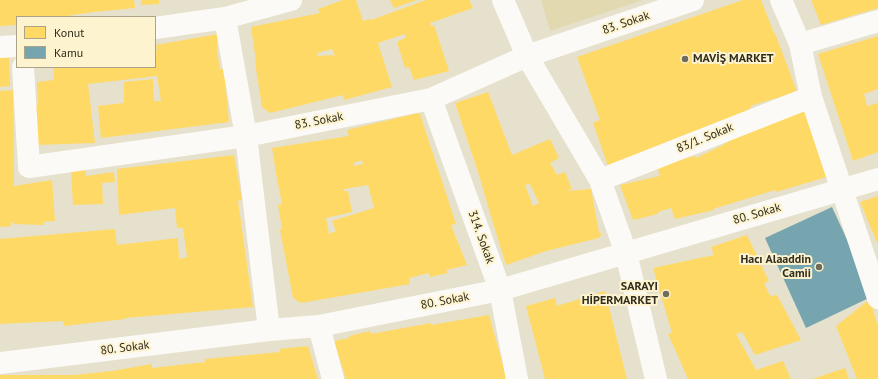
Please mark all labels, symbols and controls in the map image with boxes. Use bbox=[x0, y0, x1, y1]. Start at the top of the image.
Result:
street label: 83. Sokak bbox=[600, 8, 652, 38]
legend bbox=[16, 16, 156, 68]
text: Konut bbox=[54, 25, 84, 40]
text: Kamu bbox=[54, 45, 83, 60]
place label: MAVİŞ MARKET bbox=[693, 52, 774, 66]
marker: MAVİŞ MARKET bbox=[680, 54, 690, 64]
street label: 83. Sokak bbox=[294, 109, 344, 133]
street label: 83/1. Sokak bbox=[675, 120, 735, 156]
street label: 80. Sokak bbox=[731, 200, 783, 228]
street label: 314. Sokak bbox=[465, 208, 497, 266]
place label: Hacı Alaaddin Camii bbox=[740, 253, 811, 281]
marker: Hacı Alaaddin Camii bbox=[814, 262, 824, 272]
place label: SARAYI HİPERMARKET bbox=[582, 280, 658, 308]
street label: 80. Sokak bbox=[420, 289, 470, 313]
marker: SARAYI HİPERMARKET bbox=[661, 289, 671, 299]
street label: 80. Sokak bbox=[100, 338, 150, 358]

